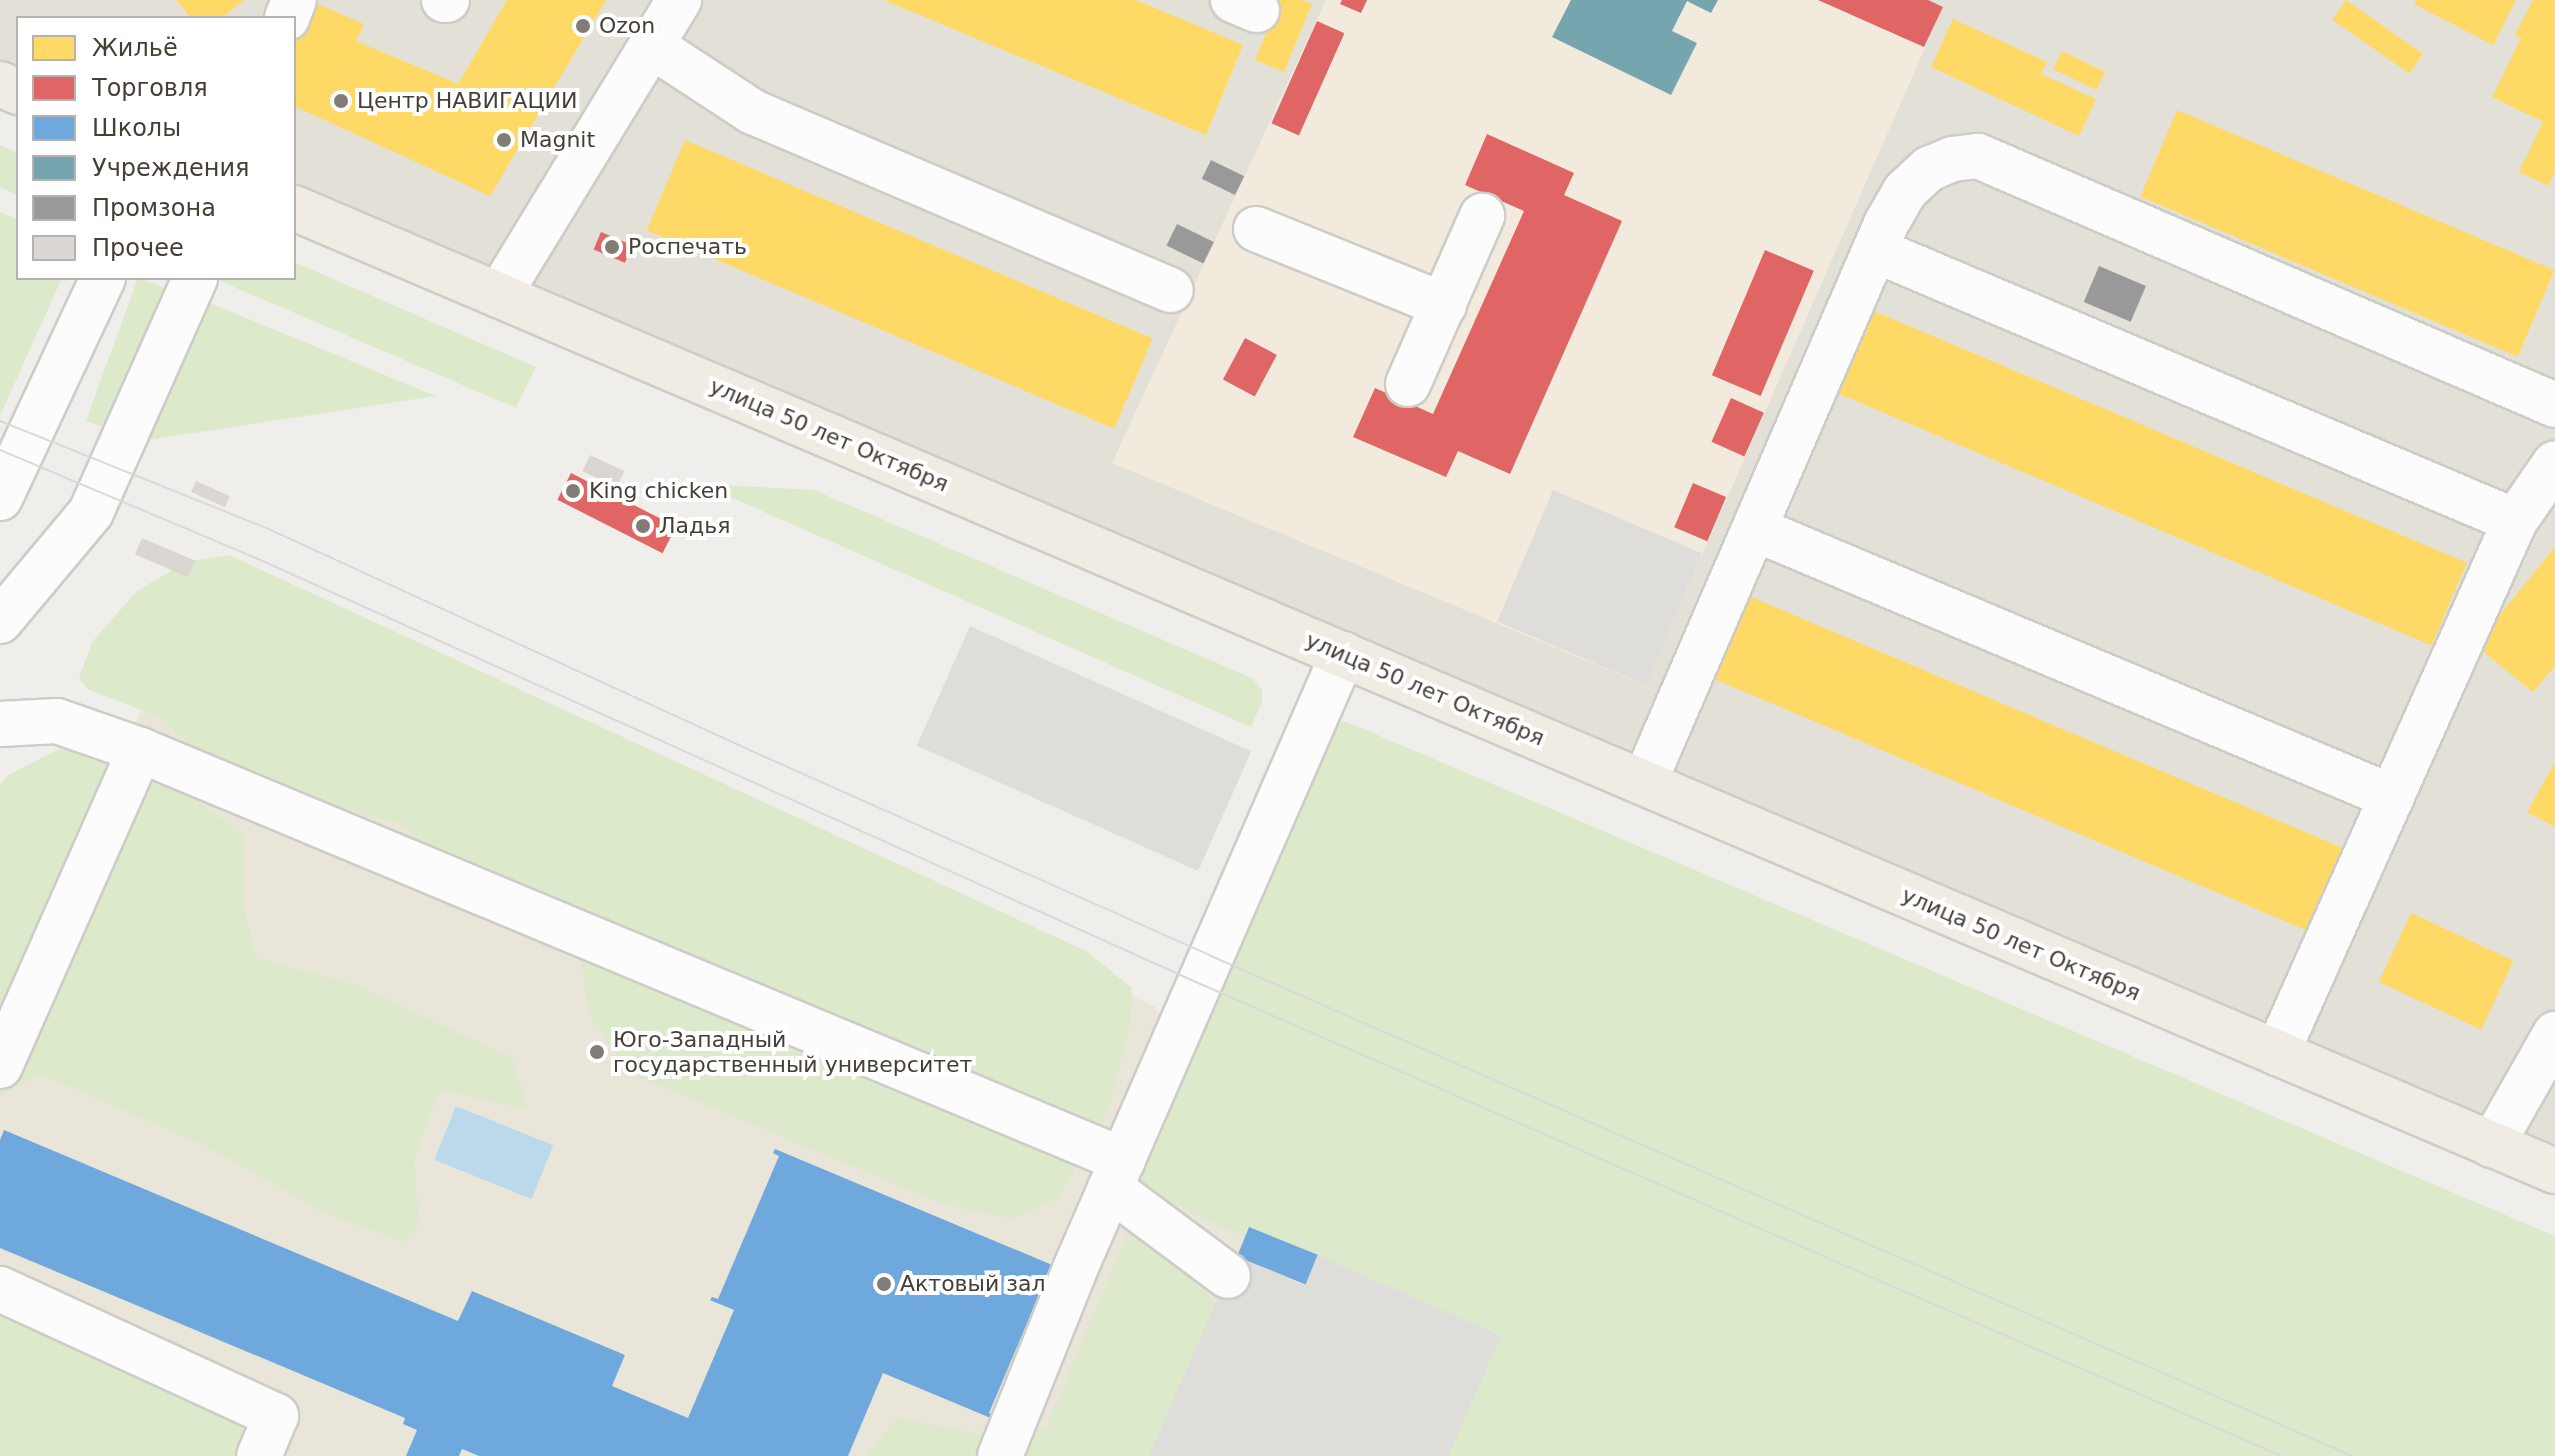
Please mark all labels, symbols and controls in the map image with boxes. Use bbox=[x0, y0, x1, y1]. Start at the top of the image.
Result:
place label: Ozon bbox=[599, 13, 655, 39]
legend bbox=[16, 16, 296, 280]
marker: Ozon bbox=[574, 17, 592, 35]
text: Жильё bbox=[92, 34, 178, 62]
text: Торговля bbox=[92, 74, 208, 102]
place label: Центр НАВИГАЦИИ bbox=[357, 88, 577, 114]
marker: Центр НАВИГАЦИИ bbox=[332, 92, 350, 110]
text: Школы bbox=[92, 114, 181, 142]
place label: Magnit bbox=[520, 127, 595, 153]
marker: Magnit bbox=[495, 131, 513, 149]
text: Учреждения bbox=[92, 154, 250, 182]
text: Промзона bbox=[92, 194, 216, 222]
text: Прочее bbox=[92, 234, 184, 262]
place label: Роспечать bbox=[628, 234, 747, 260]
marker: Роспечать bbox=[603, 238, 621, 256]
street label: улица 50 лет Октября bbox=[706, 373, 952, 497]
place label: King chicken bbox=[589, 478, 728, 504]
marker: King chicken bbox=[564, 482, 582, 500]
place label: Ладья bbox=[659, 513, 730, 539]
marker: Ладья bbox=[634, 517, 652, 535]
street label: улица 50 лет Октября bbox=[1302, 627, 1548, 751]
street label: улица 50 лет Октября bbox=[1898, 882, 2144, 1006]
place label: Юго-Западный государственный университет bbox=[613, 1026, 972, 1078]
marker: Юго-Западный государственный университет bbox=[588, 1043, 606, 1061]
place label: Актовый зал bbox=[900, 1271, 1045, 1297]
marker: Актовый зал bbox=[875, 1275, 893, 1293]

